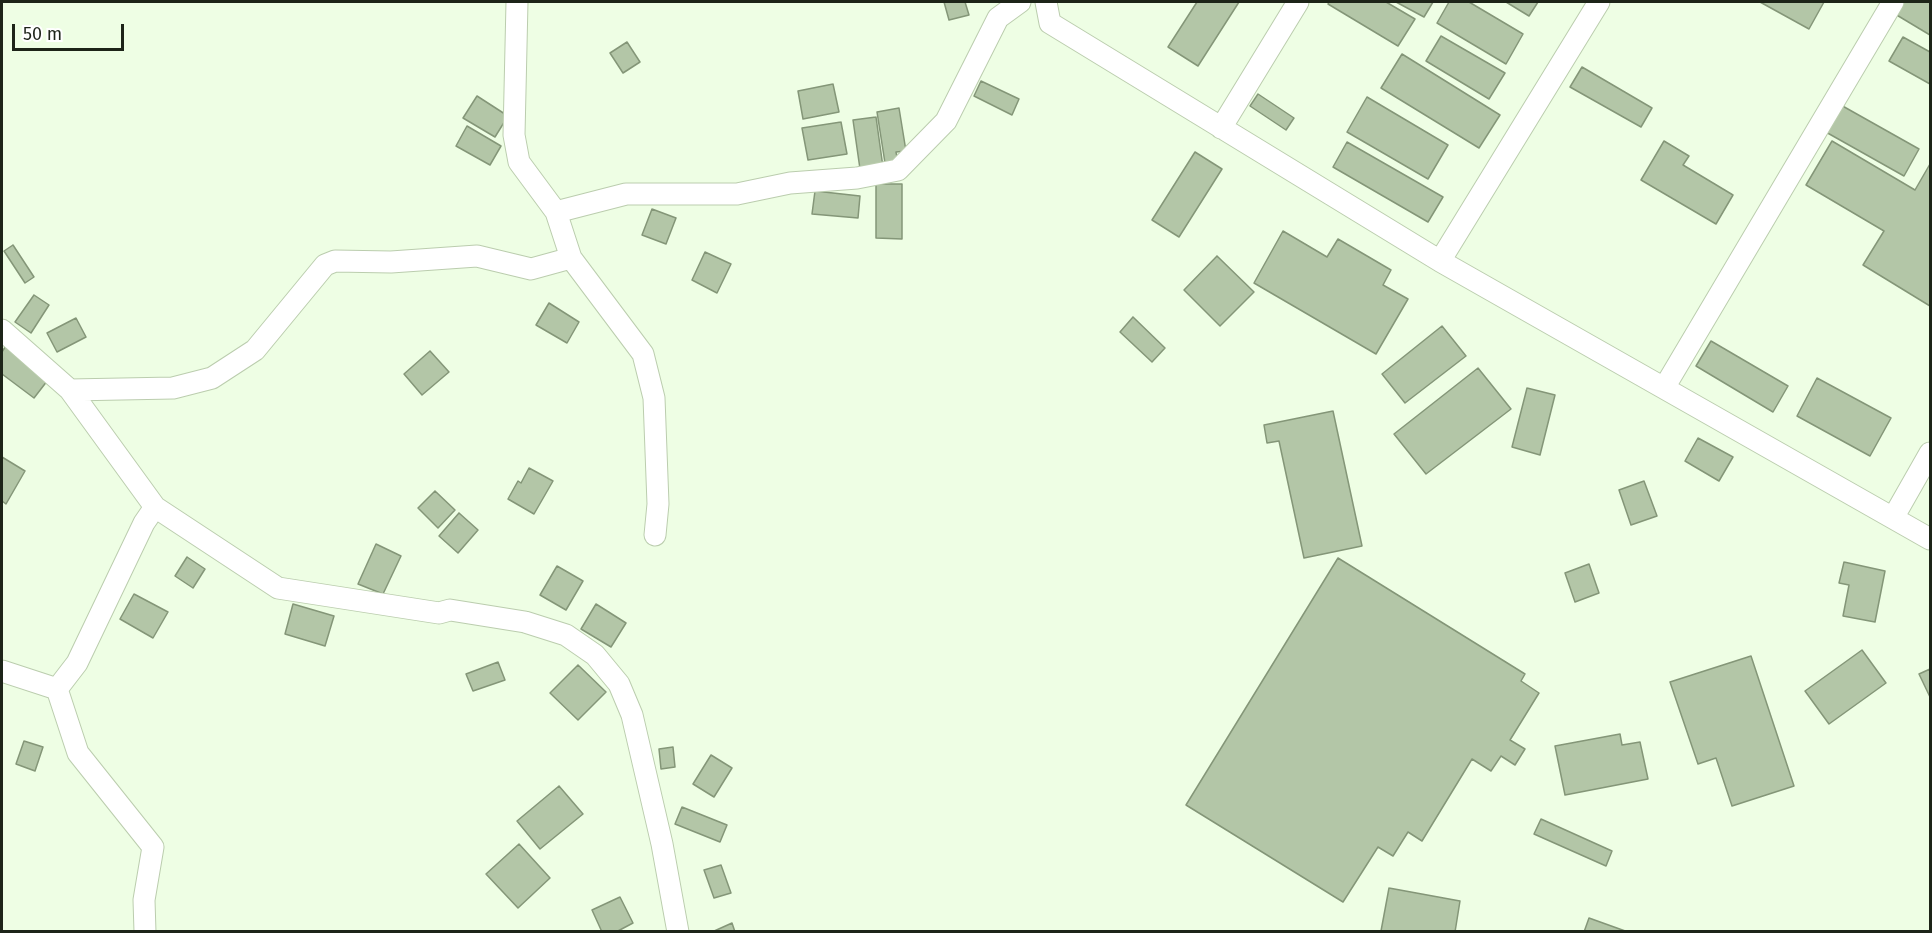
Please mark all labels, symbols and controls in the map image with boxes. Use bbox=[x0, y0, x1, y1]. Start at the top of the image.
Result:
scale bar bbox=[15, 12, 128, 50]
text: 50 m bbox=[23, 23, 62, 45]

